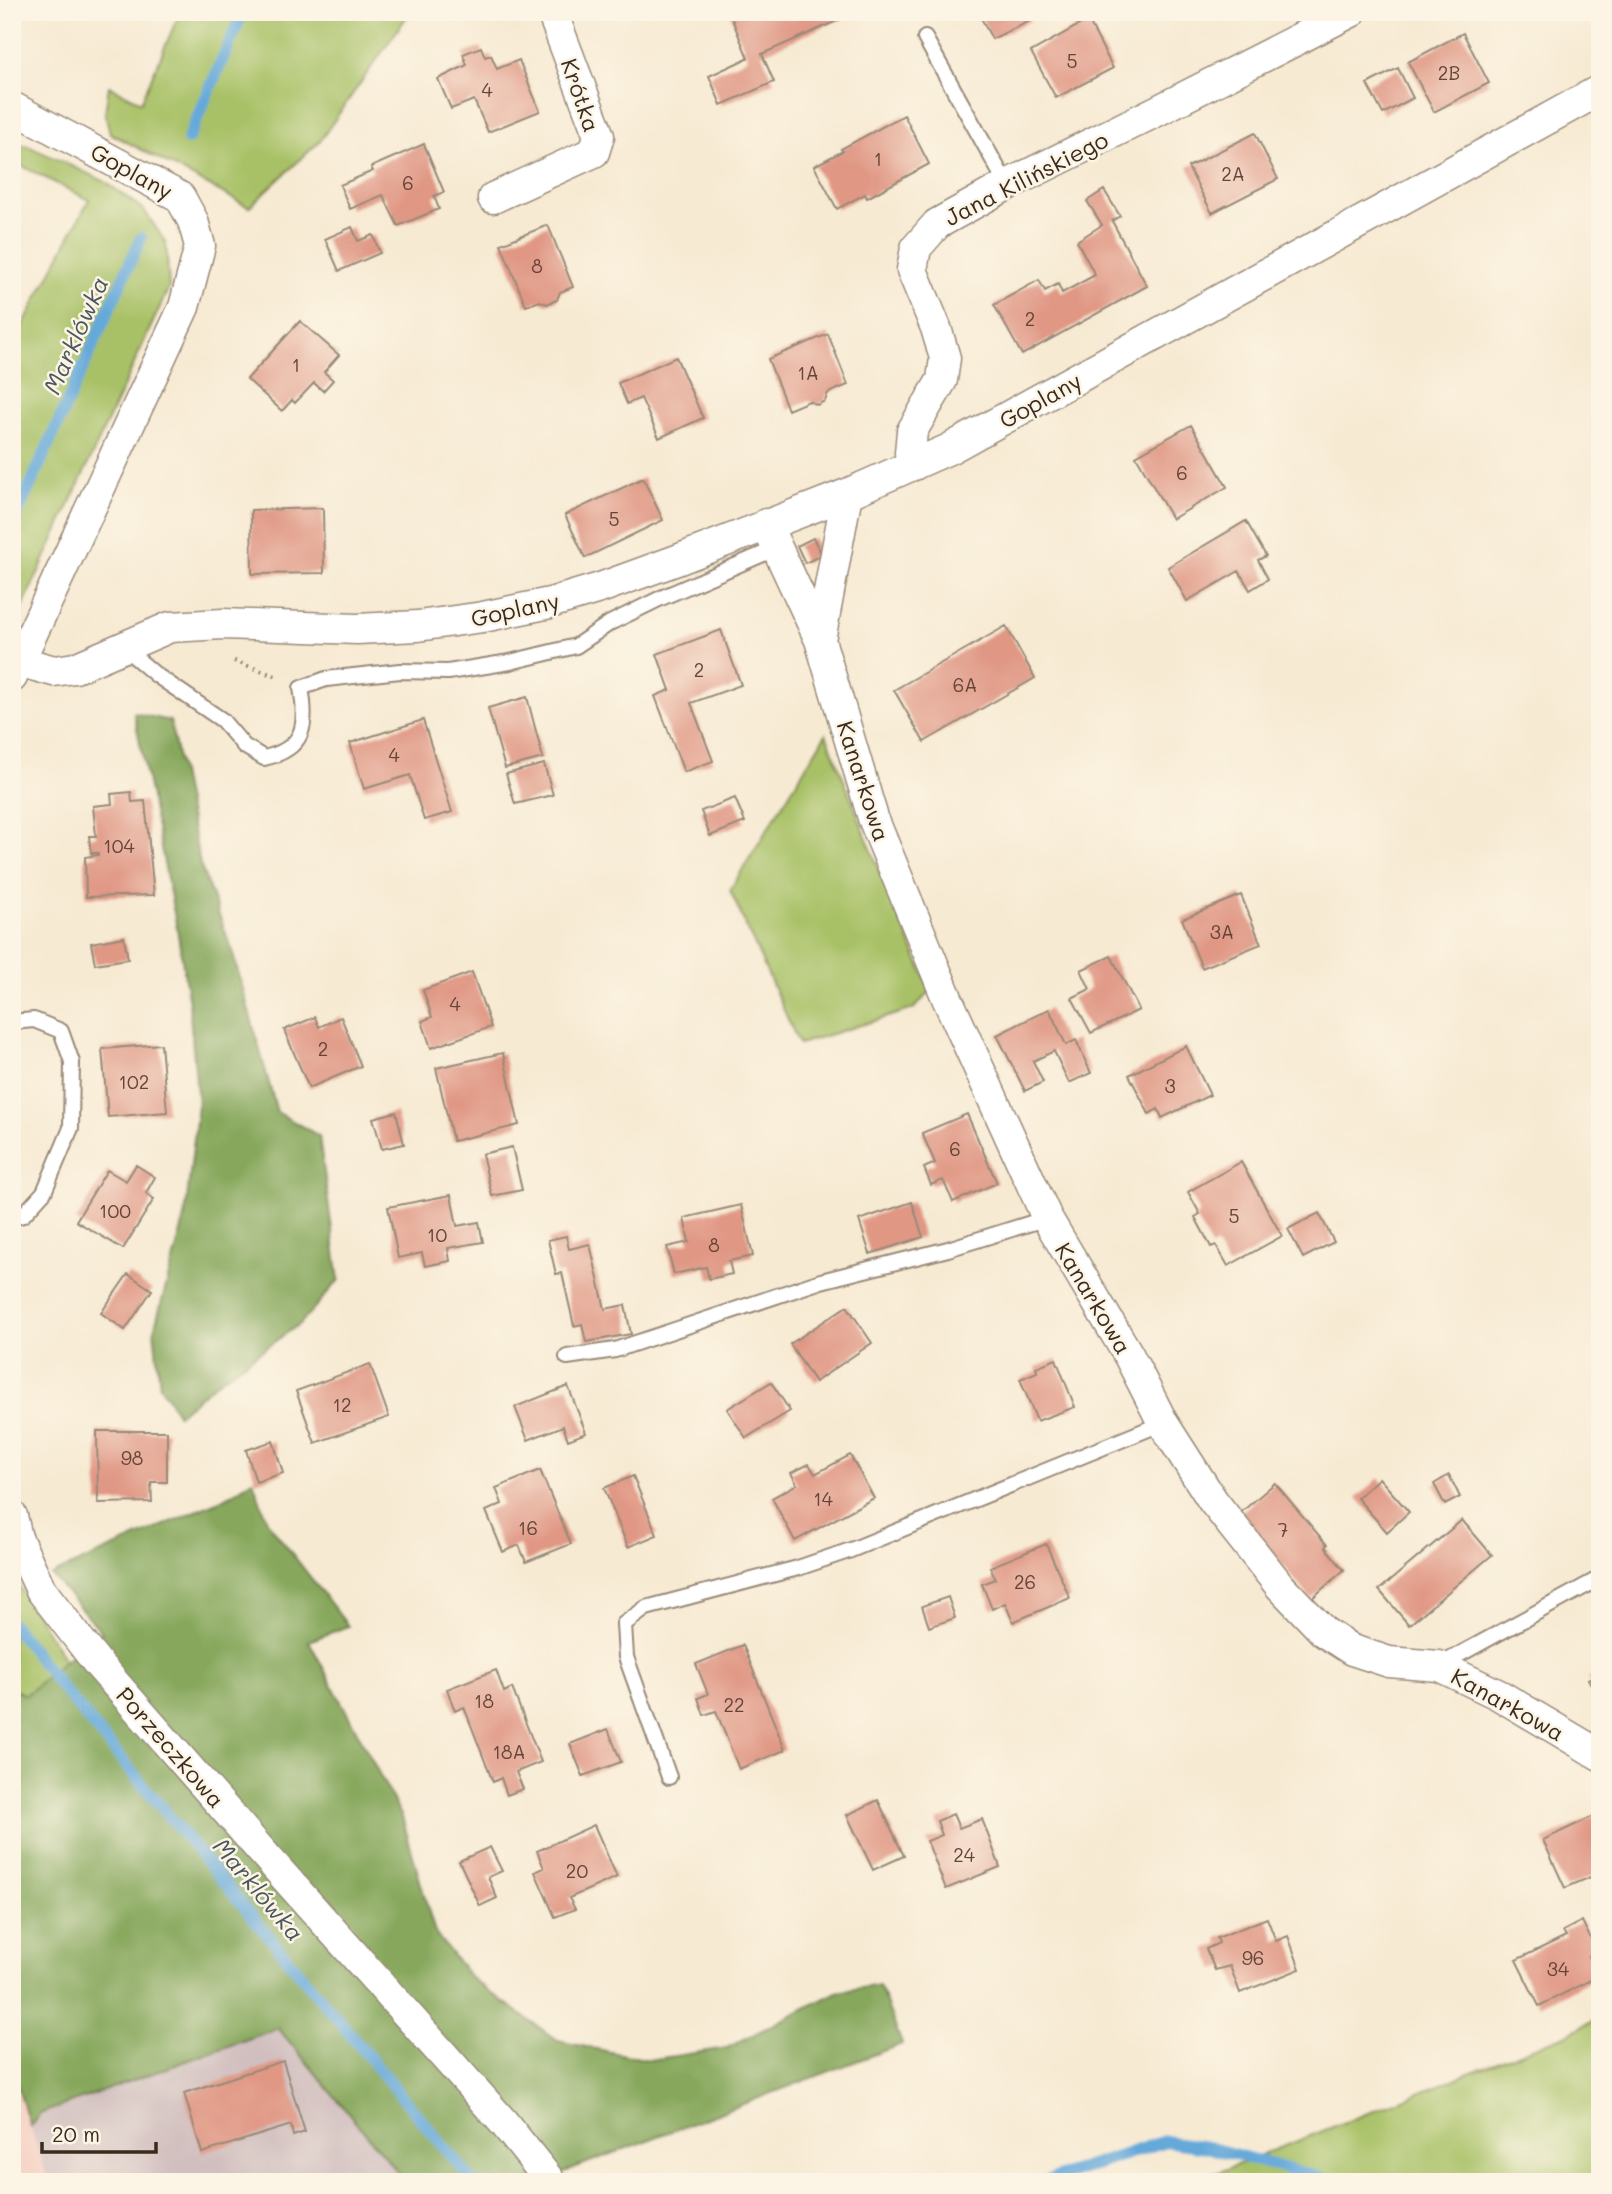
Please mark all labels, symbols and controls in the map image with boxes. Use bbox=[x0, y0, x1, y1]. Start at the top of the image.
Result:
house number: 5 bbox=[1066, 48, 1078, 73]
street label: Krótka bbox=[554, 54, 608, 136]
house number: 2B bbox=[1438, 60, 1460, 85]
house number: 4 bbox=[481, 77, 493, 102]
street label: Jana Kilińskiego bbox=[939, 124, 1113, 232]
street label: Goplany bbox=[85, 136, 179, 206]
house number: 1 bbox=[874, 146, 882, 171]
house number: 2A bbox=[1221, 161, 1245, 186]
house number: 6 bbox=[402, 170, 414, 195]
house number: 8 bbox=[531, 253, 543, 278]
water label: Marklówka bbox=[35, 271, 115, 399]
house number: 2 bbox=[1025, 306, 1035, 331]
house number: 1 bbox=[292, 352, 300, 377]
house number: 1A bbox=[797, 360, 819, 385]
street label: Goplany bbox=[993, 365, 1087, 435]
house number: 6 bbox=[1176, 460, 1188, 485]
house number: 5 bbox=[608, 506, 620, 531]
street label: Goplany bbox=[468, 585, 562, 633]
house number: 2 bbox=[694, 657, 704, 682]
house number: 6A bbox=[953, 672, 977, 697]
street label: Kanarkowa bbox=[830, 717, 898, 845]
house number: 4 bbox=[388, 742, 400, 767]
house number: 104 bbox=[103, 833, 135, 858]
house number: 3A bbox=[1210, 919, 1234, 944]
house number: 4 bbox=[449, 991, 461, 1016]
house number: 2 bbox=[318, 1036, 328, 1061]
house number: 102 bbox=[119, 1069, 149, 1094]
house number: 3 bbox=[1164, 1073, 1176, 1098]
house number: 6 bbox=[949, 1136, 961, 1161]
house number: 100 bbox=[99, 1198, 131, 1223]
house number: 5 bbox=[1228, 1203, 1240, 1228]
house number: 10 bbox=[427, 1222, 447, 1247]
house number: 8 bbox=[708, 1232, 720, 1257]
street label: Kanarkowa bbox=[1049, 1237, 1139, 1359]
house number: 12 bbox=[332, 1392, 352, 1417]
house number: 98 bbox=[121, 1445, 143, 1470]
house number: 14 bbox=[813, 1486, 833, 1511]
house number: 16 bbox=[518, 1515, 538, 1540]
house number: 7 bbox=[1278, 1517, 1288, 1542]
house number: 26 bbox=[1014, 1569, 1036, 1594]
street label: Kanarkowa bbox=[1446, 1661, 1570, 1747]
street label: Porzeczkowa bbox=[110, 1680, 232, 1814]
house number: 18 bbox=[474, 1688, 494, 1713]
house number: 22 bbox=[723, 1692, 745, 1717]
house number: 18A bbox=[492, 1739, 526, 1764]
water label: Marklówka bbox=[207, 1831, 311, 1947]
house number: 24 bbox=[953, 1842, 975, 1867]
house number: 20 bbox=[566, 1858, 588, 1883]
house number: 96 bbox=[1242, 1945, 1264, 1970]
house number: 34 bbox=[1547, 1956, 1569, 1981]
scale bar bbox=[42, 2110, 156, 2154]
text: 20 m bbox=[52, 2120, 100, 2147]

